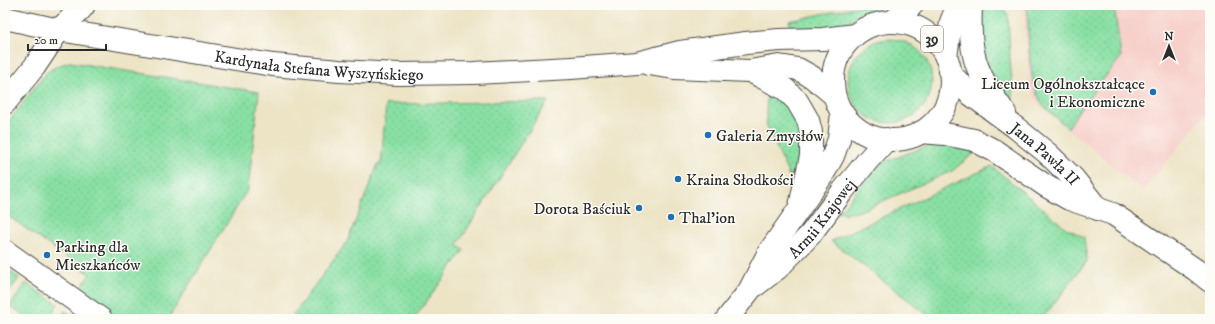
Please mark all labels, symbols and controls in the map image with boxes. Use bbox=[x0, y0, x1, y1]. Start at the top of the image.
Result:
scale bar bbox=[28, 26, 106, 52]
road number: 39 bbox=[921, 26, 943, 52]
north arrow bbox=[1149, 26, 1189, 66]
text: N bbox=[1164, 30, 1174, 44]
text: 20 m bbox=[34, 33, 58, 48]
street label: Kardynała Stefana Wyszyńskiego bbox=[213, 47, 424, 85]
place label: Liceum Ogólnokształcące i Ekonomiczne bbox=[981, 74, 1145, 112]
marker: Liceum Ogólnokształcące i Ekonomiczne bbox=[1148, 87, 1158, 97]
street label: Jana Pawła II bbox=[1004, 117, 1084, 190]
place label: Galeria Zmysłów bbox=[716, 126, 824, 146]
marker: Galeria Zmysłów bbox=[703, 130, 713, 140]
place label: Kraina Słodkości bbox=[686, 170, 794, 190]
marker: Kraina Słodkości bbox=[673, 174, 683, 184]
street label: Armii Krajowej bbox=[784, 175, 860, 263]
place label: Dorota Baściuk bbox=[533, 199, 631, 219]
marker: Dorota Baściuk bbox=[634, 203, 644, 213]
place label: Thal'ion bbox=[679, 208, 736, 228]
marker: Thal'ion bbox=[666, 212, 676, 222]
place label: Parking dla Mieszkańców bbox=[55, 237, 141, 275]
marker: Parking dla Mieszkańców bbox=[42, 250, 52, 260]

